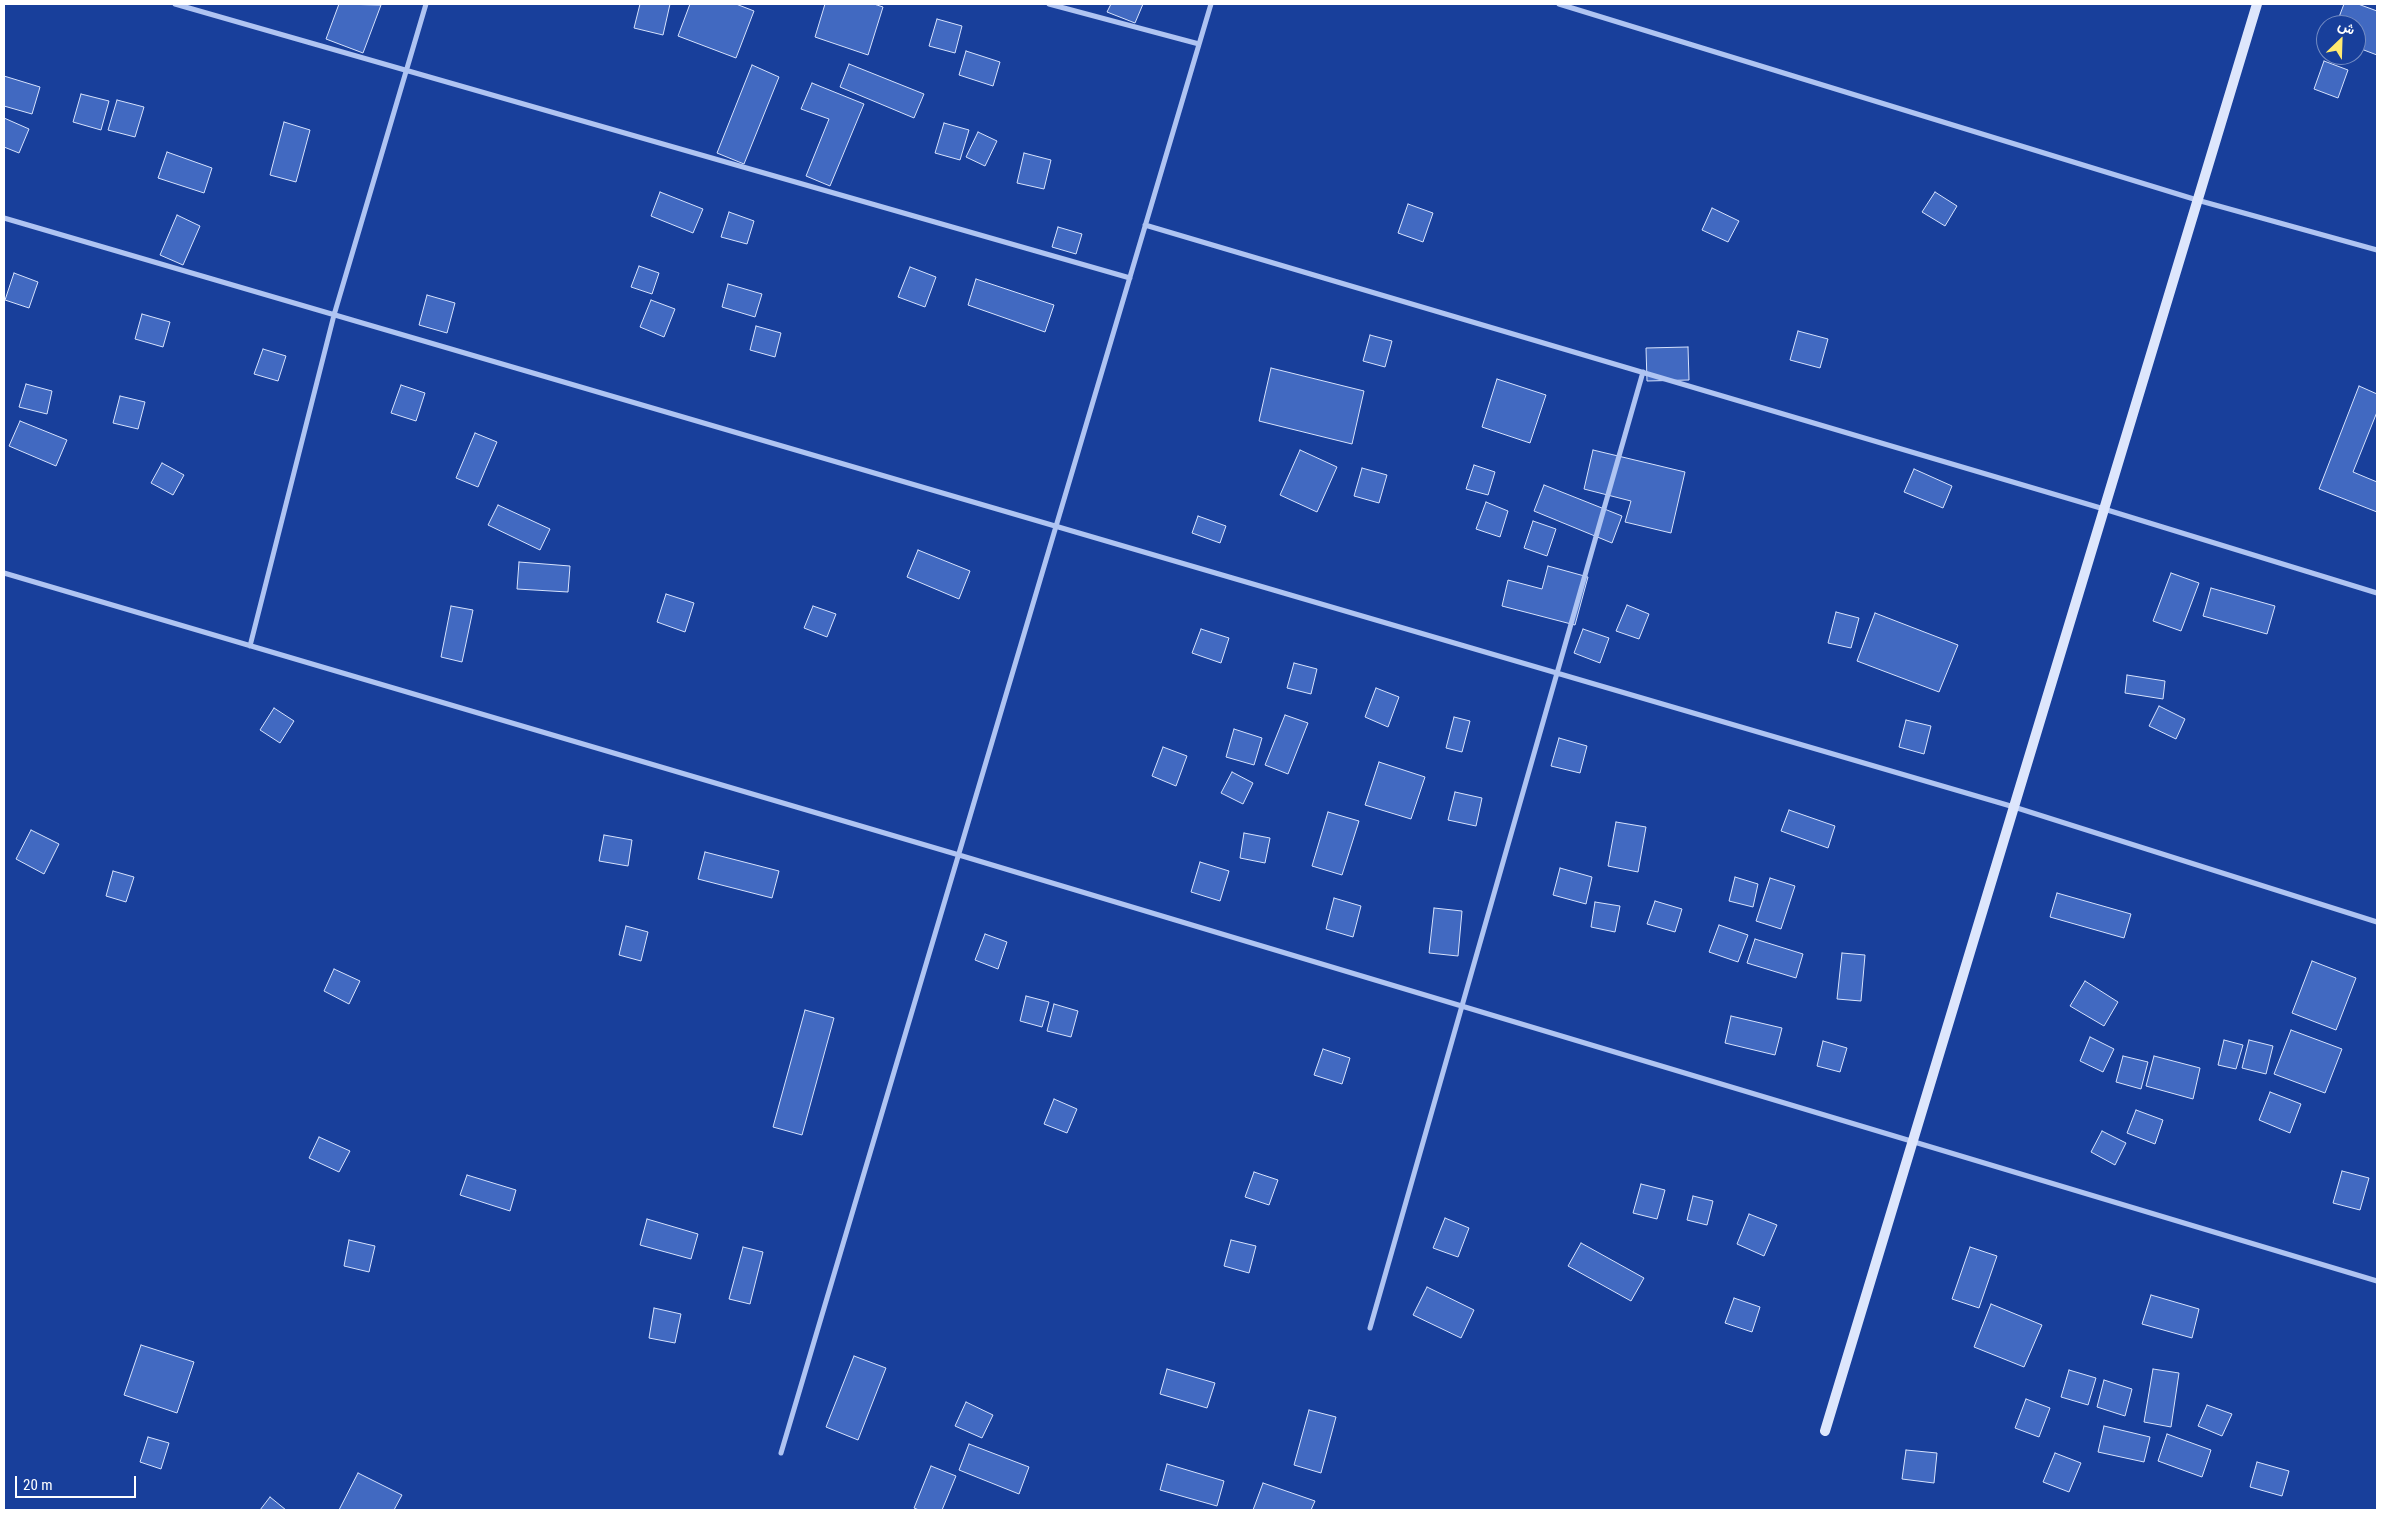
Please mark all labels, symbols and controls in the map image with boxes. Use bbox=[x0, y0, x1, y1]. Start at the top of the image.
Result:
north arrow bbox=[2316, 15, 2366, 65]
text: ش bbox=[2336, 16, 2358, 38]
scale bar bbox=[18, 1466, 139, 1498]
text: 20 m bbox=[23, 1476, 53, 1494]

